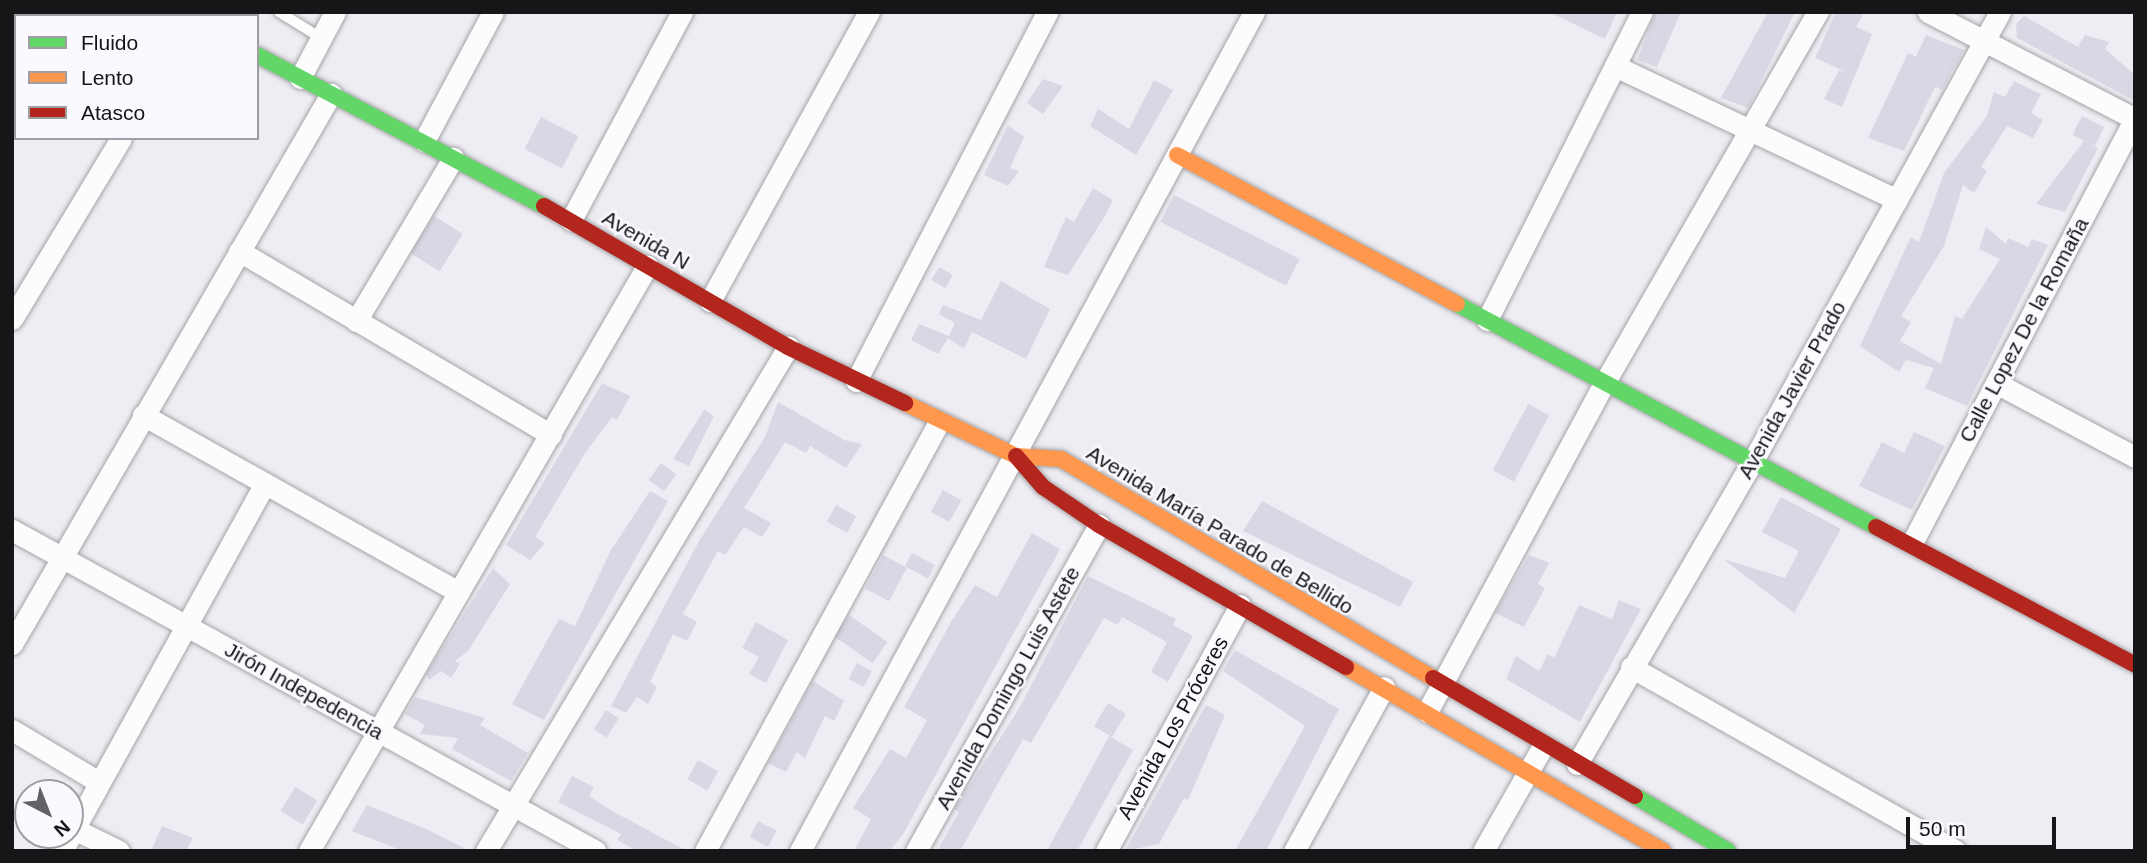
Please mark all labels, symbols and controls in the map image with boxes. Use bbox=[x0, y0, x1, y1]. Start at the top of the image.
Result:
legend bbox=[14, 14, 259, 140]
text: Fluido bbox=[81, 31, 138, 54]
text: Lento bbox=[81, 66, 134, 89]
text: Atasco bbox=[81, 101, 145, 124]
street label: Avenida N bbox=[598, 205, 694, 275]
street label: Calle Lopez De la Romaña bbox=[1954, 213, 2094, 447]
street label: Avenida Javier Prado bbox=[1733, 297, 1851, 483]
street label: Avenida María Parado de Bellido bbox=[1082, 440, 1358, 620]
street label: Avenida Domingo Luis Astete bbox=[930, 562, 1086, 814]
street label: Avenida Los Próceres bbox=[1112, 632, 1234, 824]
street label: Jirón Indepedencia bbox=[220, 637, 388, 745]
north arrow bbox=[14, 779, 84, 849]
scale bar bbox=[1909, 804, 2060, 848]
text: N bbox=[50, 816, 74, 841]
text: 50 m bbox=[1919, 817, 1966, 840]

